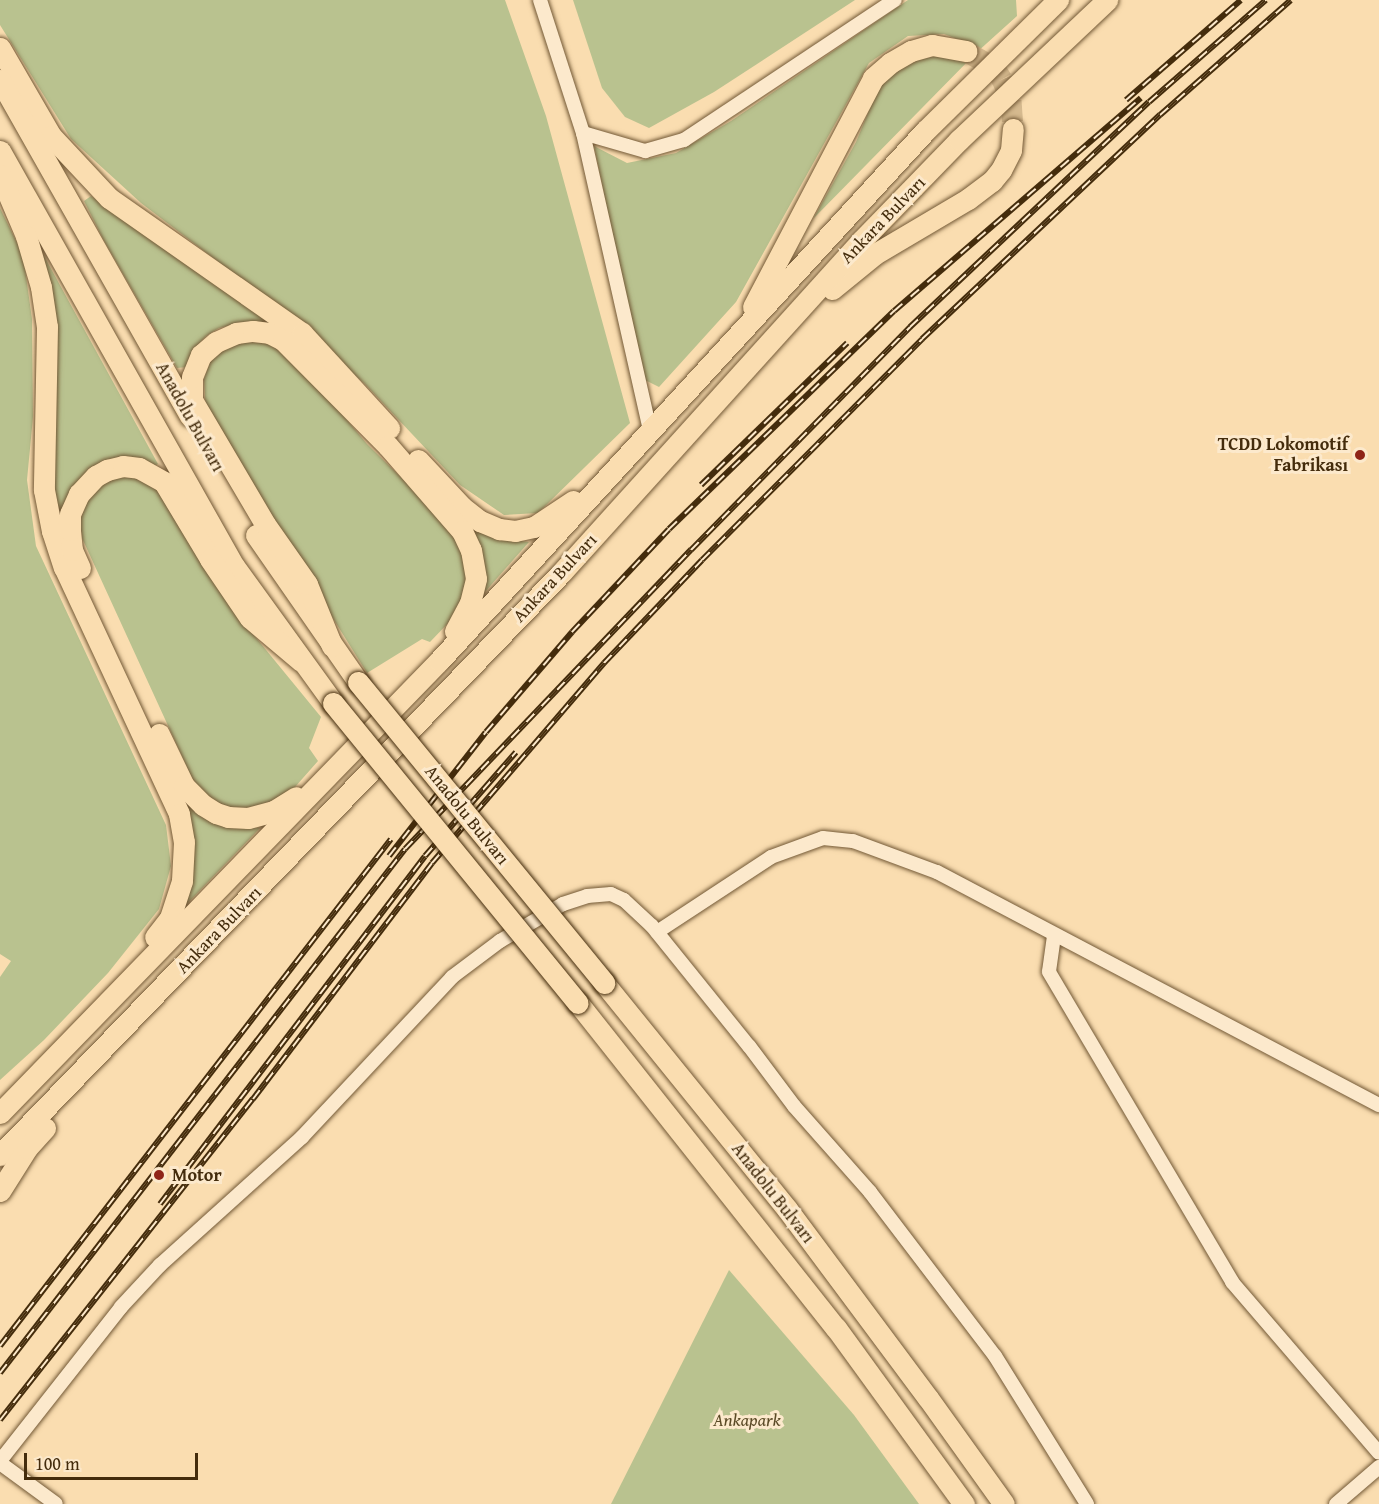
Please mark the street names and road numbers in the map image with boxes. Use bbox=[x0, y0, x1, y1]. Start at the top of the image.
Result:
street label: Ankara Bulvarı bbox=[836, 172, 930, 268]
street label: Anadolu Bulvarı bbox=[151, 359, 229, 475]
street label: Ankara Bulvarı bbox=[509, 529, 601, 627]
street label: Anadolu Bulvarı bbox=[420, 761, 514, 869]
street label: Ankara Bulvarı bbox=[172, 882, 266, 978]
street label: Anadolu Bulvarı bbox=[727, 1138, 819, 1248]

